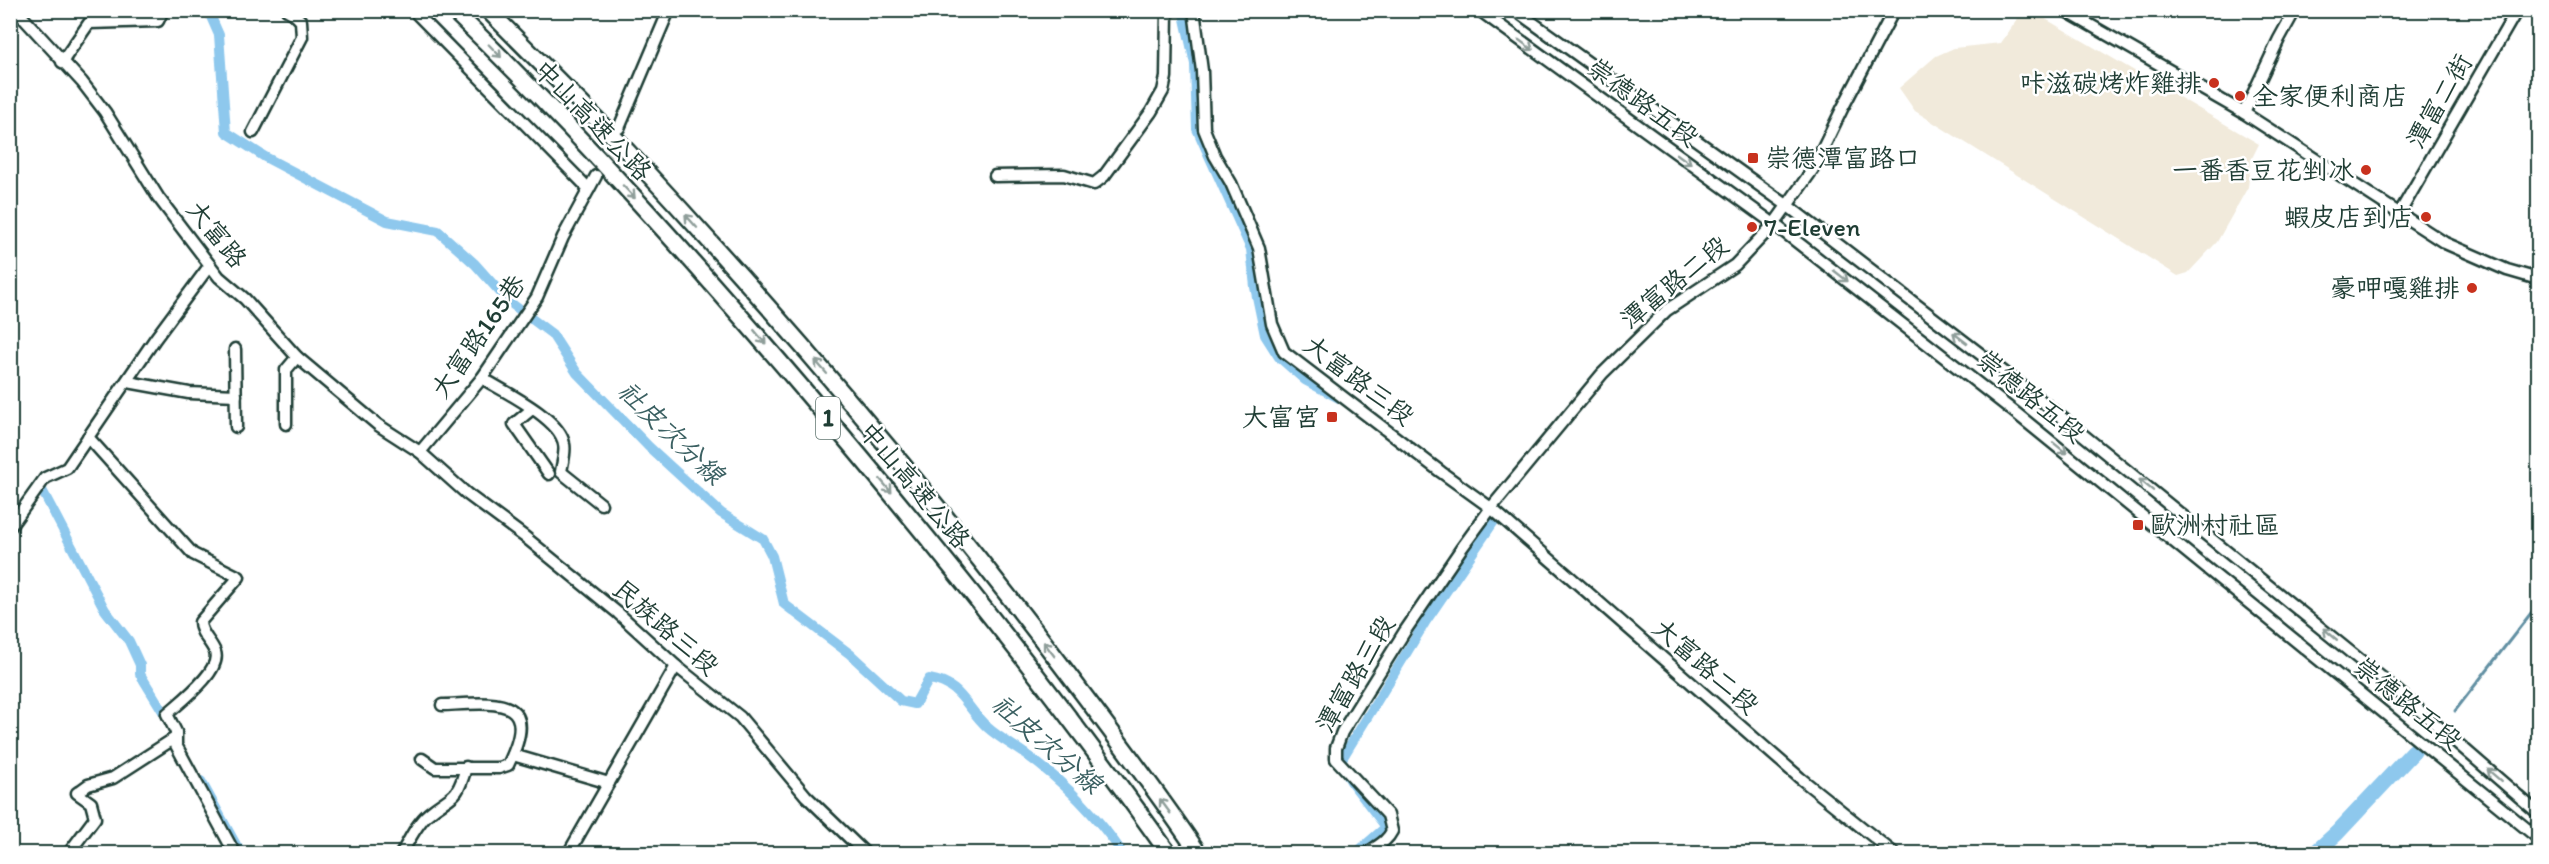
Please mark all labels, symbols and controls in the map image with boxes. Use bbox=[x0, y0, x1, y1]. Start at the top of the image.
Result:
one-way arrow bbox=[1518, 39, 1534, 51]
one-way arrow bbox=[487, 44, 502, 59]
street label: 潭富二街 bbox=[2399, 48, 2479, 154]
street label: 崇德路五段 bbox=[1581, 51, 1705, 153]
street label: 中山高速公路 bbox=[527, 53, 659, 187]
place label: 咔滋碳烤炸雞排 bbox=[2020, 67, 2202, 99]
marker: 咔滋碳烤炸雞排 bbox=[2207, 76, 2221, 90]
place label: 全家便利商店 bbox=[2252, 80, 2408, 112]
marker: 全家便利商店 bbox=[2233, 89, 2247, 103]
place label: 崇德潭富路口 bbox=[1765, 142, 1921, 174]
marker: 崇德潭富路口 bbox=[1746, 151, 1760, 165]
one-way arrow bbox=[1675, 153, 1691, 166]
place label: 一番香豆花剉冰 bbox=[2172, 154, 2354, 186]
marker: 一番香豆花剉冰 bbox=[2359, 163, 2373, 177]
one-way arrow bbox=[622, 185, 636, 200]
street label: 大富路 bbox=[180, 194, 254, 274]
place label: 蝦皮店到店 bbox=[2284, 201, 2414, 233]
marker: 蝦皮店到店 bbox=[2419, 210, 2433, 224]
place label: 7-Eleven bbox=[1764, 211, 1861, 243]
one-way arrow bbox=[684, 214, 698, 229]
marker: 7-Eleven bbox=[1745, 220, 1759, 234]
street label: 潭富路二段 bbox=[1613, 229, 1735, 335]
street label: 大富路165巷 bbox=[424, 268, 532, 404]
one-way arrow bbox=[1832, 269, 1848, 282]
place label: 豪呷嘎雞排 bbox=[2330, 272, 2460, 304]
marker: 豪呷嘎雞排 bbox=[2465, 281, 2479, 295]
street label: 大富路三段 bbox=[1297, 328, 1421, 432]
one-way arrow bbox=[753, 329, 766, 345]
one-way arrow bbox=[1953, 332, 1969, 344]
street label: 崇德路五段 bbox=[1970, 343, 2092, 449]
one-way arrow bbox=[814, 360, 828, 375]
water label: 社皮次分線 bbox=[611, 374, 733, 493]
road number: 1 bbox=[816, 397, 840, 439]
place label: 大富宮 bbox=[1242, 401, 1320, 433]
marker: 大富宮 bbox=[1325, 410, 1339, 424]
street label: 中山高速公路 bbox=[853, 415, 977, 555]
one-way arrow bbox=[2052, 441, 2067, 455]
one-way arrow bbox=[879, 478, 893, 493]
one-way arrow bbox=[2138, 479, 2154, 492]
place label: 歐洲村社區 bbox=[2150, 509, 2280, 541]
marker: 歐洲村社區 bbox=[2131, 518, 2145, 532]
street label: 民族路三段 bbox=[606, 572, 726, 682]
street label: 潭富路三段 bbox=[1309, 610, 1401, 738]
street label: 大富路二段 bbox=[1646, 611, 1766, 721]
one-way arrow bbox=[2322, 628, 2338, 641]
one-way arrow bbox=[1043, 641, 1056, 657]
street label: 崇德路五段 bbox=[2347, 650, 2469, 756]
water label: 社皮次分線 bbox=[986, 687, 1111, 802]
one-way arrow bbox=[2487, 768, 2502, 782]
one-way arrow bbox=[1159, 799, 1171, 815]

